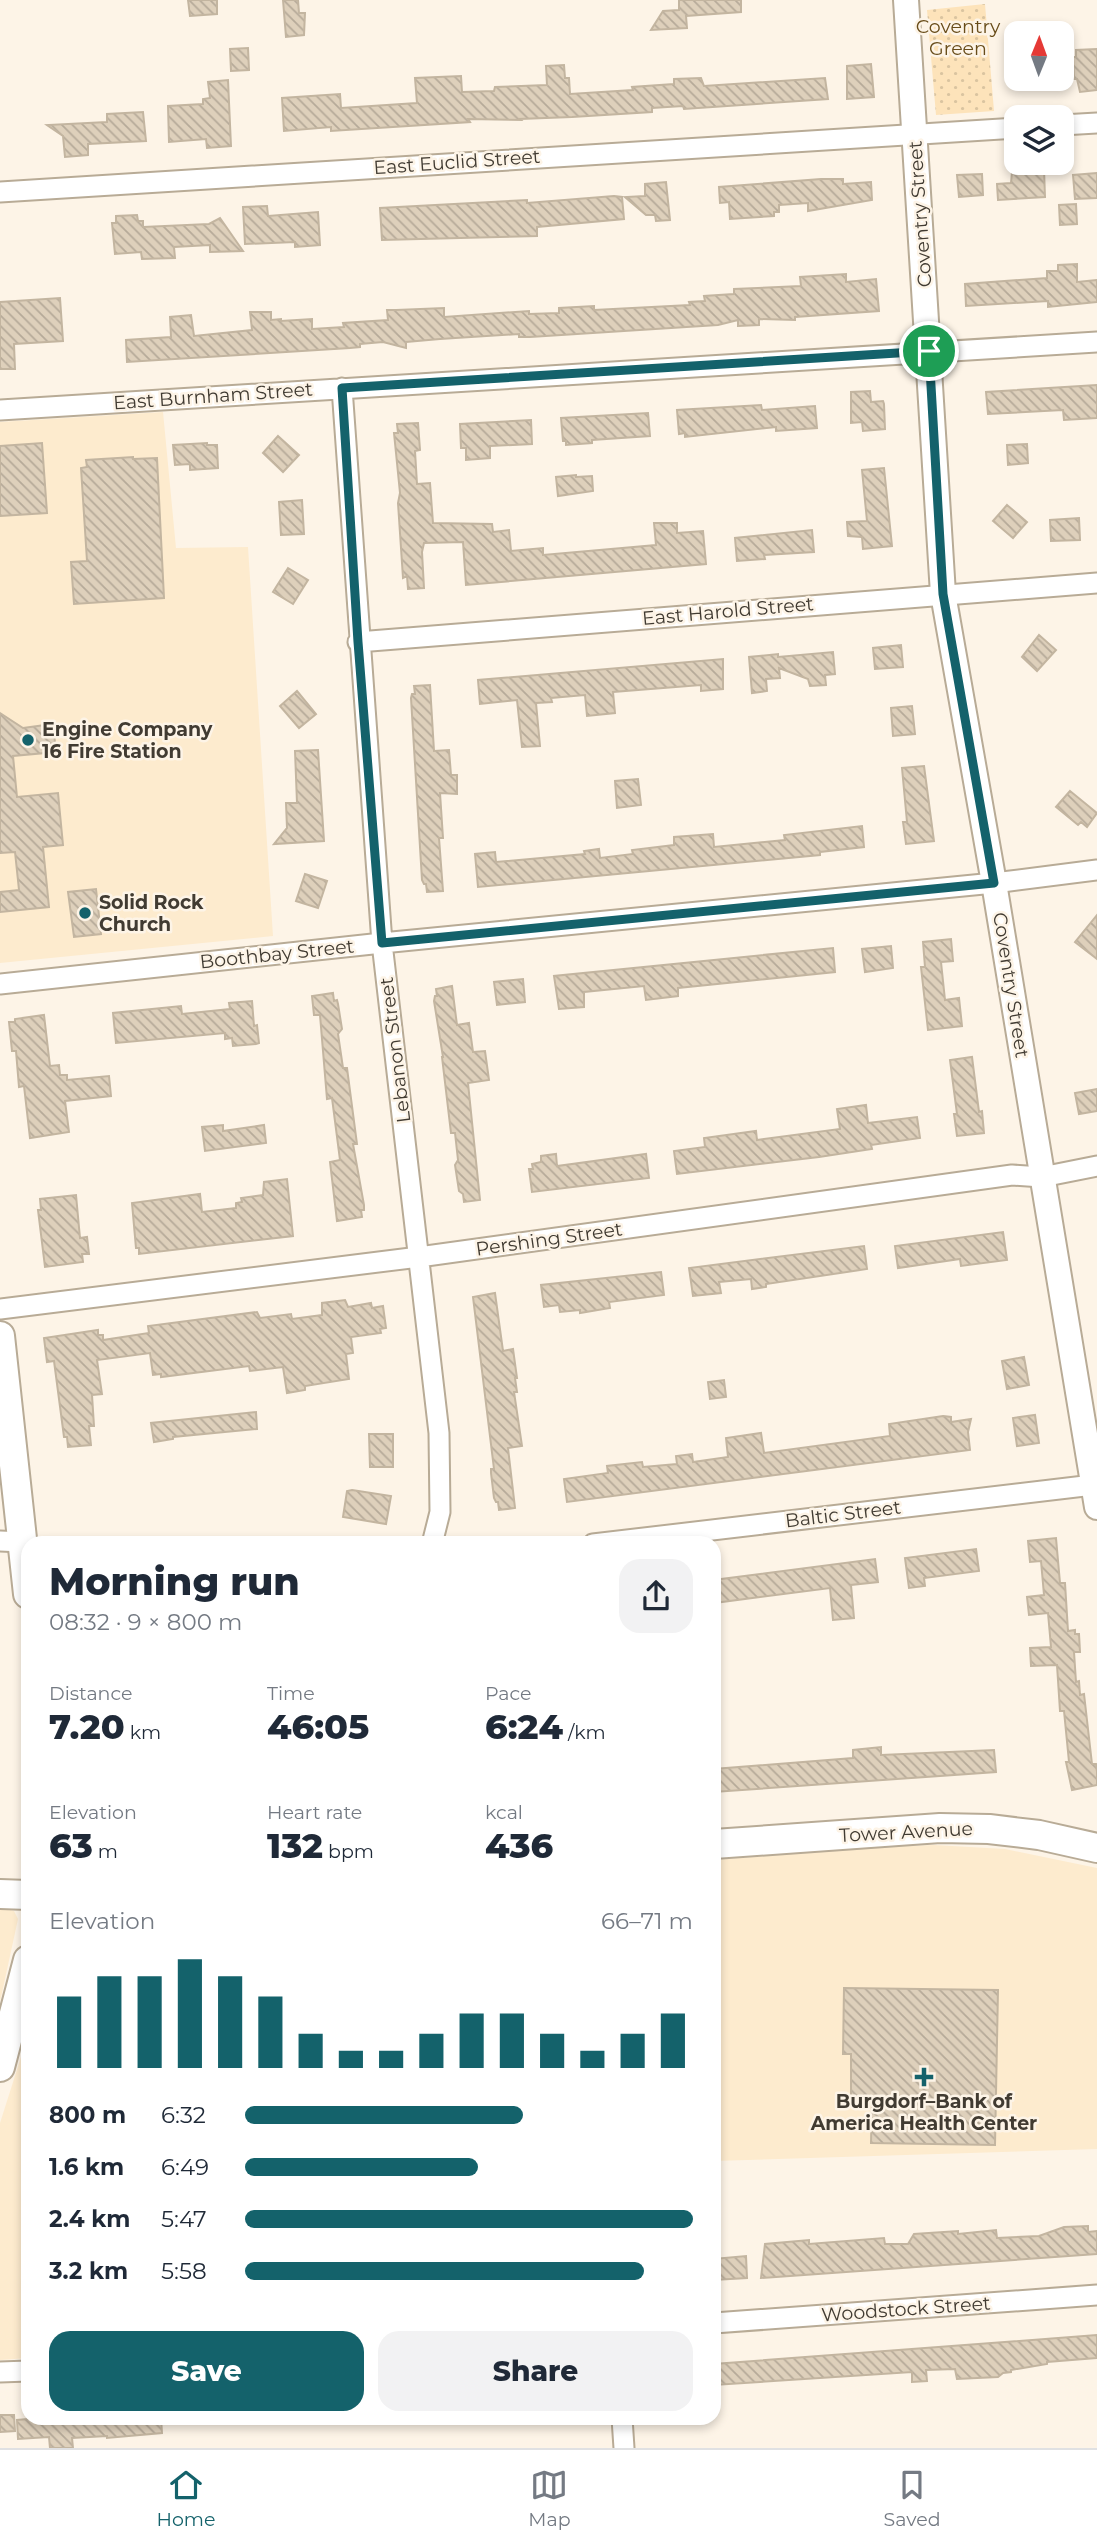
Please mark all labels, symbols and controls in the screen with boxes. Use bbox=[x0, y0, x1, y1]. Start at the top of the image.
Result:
park label: Coventry Green bbox=[916, 15, 1001, 60]
north arrow bbox=[1004, 21, 1074, 91]
map controls bbox=[1004, 21, 1074, 175]
button: layers bbox=[1004, 105, 1074, 175]
street label: Coventry Street bbox=[903, 140, 937, 288]
street label: East Euclid Street bbox=[373, 145, 541, 179]
pin bbox=[899, 321, 959, 381]
icon: arrive bbox=[910, 332, 948, 370]
street label: East Burnham Street bbox=[113, 378, 314, 414]
street label: East Harold Street bbox=[641, 592, 815, 630]
place label: Engine Company 16 Fire Station bbox=[42, 718, 213, 763]
marker: Engine Company 16 Fire Station bbox=[20, 732, 36, 748]
place label: Solid Rock Church bbox=[99, 891, 204, 936]
marker: Solid Rock Church bbox=[77, 905, 93, 921]
street label: Coventry Street bbox=[988, 911, 1034, 1060]
street label: Boothbay Street bbox=[199, 934, 356, 974]
street label: Lebanon Street bbox=[375, 976, 415, 1124]
street label: Pershing Street bbox=[474, 1217, 624, 1261]
street label: Baltic Street bbox=[784, 1495, 902, 1533]
text: Morning run bbox=[49, 1558, 300, 1605]
button: share bbox=[619, 1559, 693, 1633]
text: 08:32 · 9 × 800 m bbox=[49, 1608, 242, 1636]
text: Distance bbox=[49, 1682, 132, 1705]
text: Time bbox=[267, 1682, 315, 1705]
text: Pace bbox=[485, 1682, 532, 1705]
text: 7.20 bbox=[49, 1705, 125, 1748]
text: 46:05 bbox=[267, 1705, 369, 1748]
text: 6:24 bbox=[485, 1705, 563, 1748]
text: km bbox=[125, 1721, 161, 1744]
text: /km bbox=[563, 1721, 606, 1744]
text: Elevation bbox=[49, 1801, 137, 1824]
text: Heart rate bbox=[267, 1801, 362, 1824]
text: kcal bbox=[485, 1801, 523, 1824]
street label: Tower Avenue bbox=[839, 1817, 973, 1847]
text: 63 bbox=[49, 1824, 93, 1867]
text: 132 bbox=[267, 1824, 323, 1867]
text: 436 bbox=[485, 1824, 553, 1867]
text: m bbox=[93, 1840, 118, 1863]
text: bpm bbox=[323, 1840, 374, 1863]
text: Elevation bbox=[49, 1907, 155, 1935]
text: 66–71 m bbox=[601, 1907, 693, 1935]
marker: Burgdorf–Bank of America Health Center bbox=[914, 2067, 934, 2087]
place label: Burgdorf–Bank of America Health Center bbox=[810, 2090, 1037, 2135]
text: 800 m bbox=[49, 2101, 126, 2129]
text: 6:32 bbox=[161, 2101, 206, 2129]
text: 1.6 km bbox=[49, 2153, 124, 2181]
text: 6:49 bbox=[161, 2153, 209, 2181]
text: 2.4 km bbox=[49, 2205, 130, 2233]
text: 5:47 bbox=[161, 2205, 207, 2233]
text: 3.2 km bbox=[49, 2257, 128, 2285]
text: 5:58 bbox=[161, 2257, 207, 2285]
street label: Woodstock Street bbox=[821, 2292, 992, 2326]
button: Save bbox=[49, 2331, 364, 2411]
button: Share bbox=[378, 2331, 693, 2411]
tab: Home bbox=[156, 2466, 215, 2531]
tab: Map bbox=[528, 2466, 571, 2531]
tab: Saved bbox=[883, 2466, 941, 2531]

